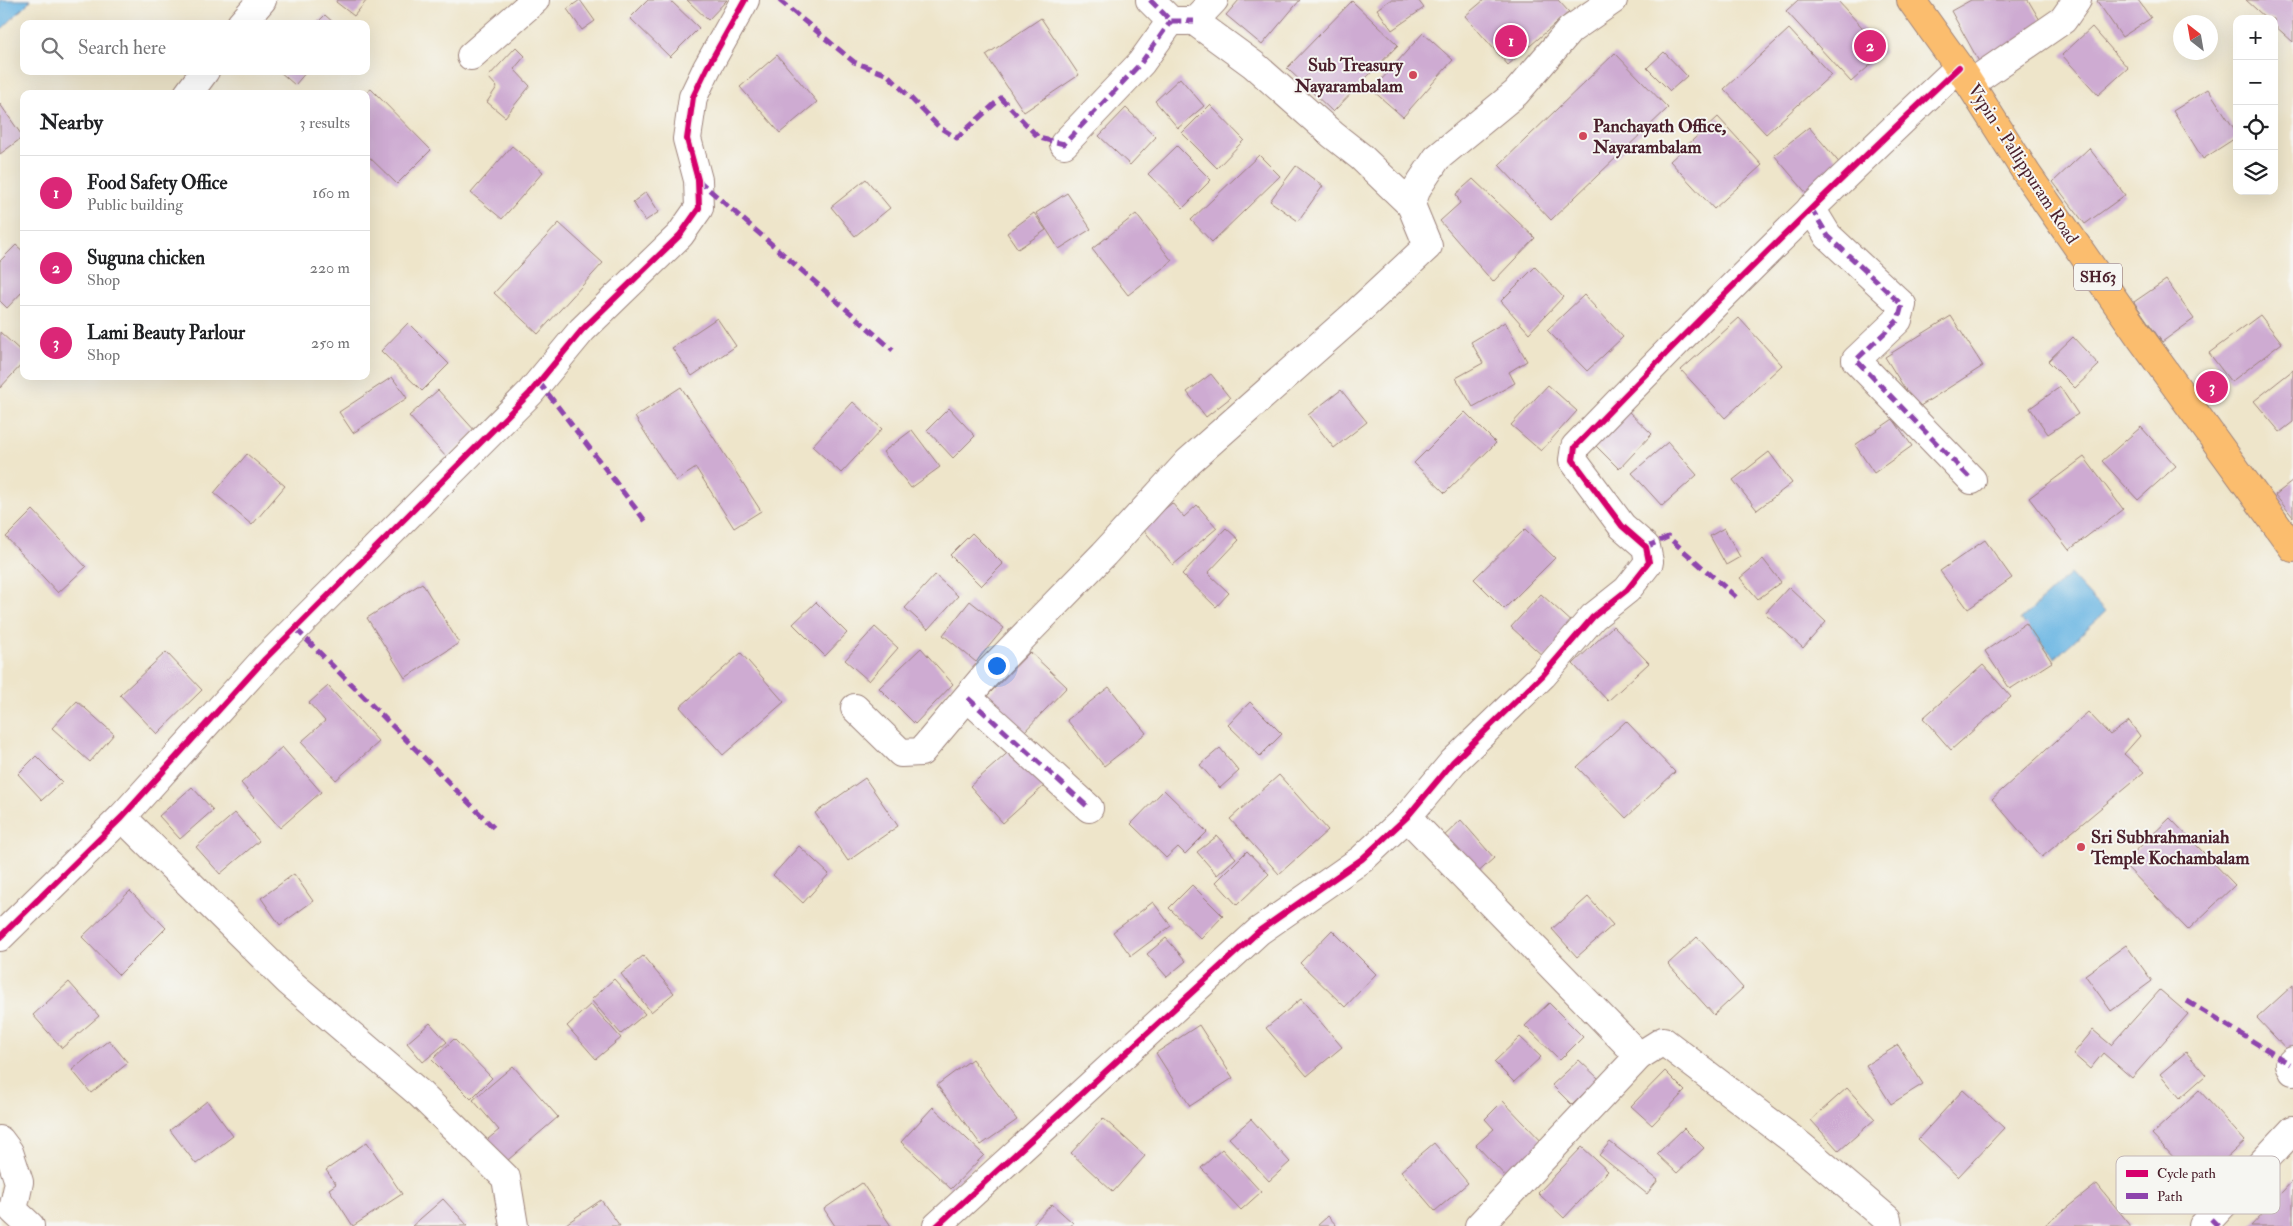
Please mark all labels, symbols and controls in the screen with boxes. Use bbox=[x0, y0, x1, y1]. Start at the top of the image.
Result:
north arrow bbox=[2173, 15, 2218, 60]
map controls bbox=[2233, 15, 2278, 195]
button: + bbox=[2233, 15, 2278, 60]
search box bbox=[20, 20, 370, 75]
pin: 1 bbox=[1495, 22, 1527, 60]
pin: 2 bbox=[1854, 27, 1886, 65]
icon: search bbox=[38, 34, 66, 62]
text: Search here bbox=[78, 36, 166, 60]
place label: Sub Treasury Nayarambalam bbox=[1294, 54, 1404, 98]
button: − bbox=[2233, 60, 2278, 105]
marker: Sub Treasury Nayarambalam bbox=[1407, 69, 1419, 81]
street label: Vypin - Pallippuram Road bbox=[1963, 79, 2084, 249]
button: locate bbox=[2233, 105, 2278, 150]
text: Nearby bbox=[40, 109, 103, 136]
text: 3 results bbox=[299, 113, 350, 133]
place label: Panchayath Office, Nayarambalam bbox=[1592, 115, 1726, 159]
marker: Panchayath Office, Nayarambalam bbox=[1577, 130, 1589, 142]
button: layers bbox=[2233, 150, 2278, 195]
text: Food Safety Office bbox=[87, 171, 227, 195]
text: 1 bbox=[53, 183, 59, 203]
text: 160 m bbox=[312, 183, 350, 203]
text: Public building bbox=[87, 195, 183, 215]
text: Suguna chicken bbox=[87, 246, 205, 270]
text: 2 bbox=[52, 258, 60, 278]
text: 220 m bbox=[310, 258, 350, 278]
road number: SH63 bbox=[2074, 264, 2122, 290]
text: Shop bbox=[87, 270, 120, 290]
text: Lami Beauty Parlour bbox=[87, 321, 245, 345]
text: 3 bbox=[53, 333, 59, 353]
text: 250 m bbox=[311, 333, 350, 353]
text: Shop bbox=[87, 345, 120, 365]
pin: 3 bbox=[2196, 368, 2228, 406]
your location bbox=[984, 653, 1010, 679]
place label: Sri Subhrahmaniah Temple Kochambalam bbox=[2090, 826, 2251, 870]
marker: Sri Subhrahmaniah Temple Kochambalam bbox=[2075, 841, 2087, 853]
legend bbox=[2116, 1156, 2280, 1214]
text: Cycle path bbox=[2157, 1165, 2217, 1183]
text: Path bbox=[2157, 1188, 2183, 1205]

